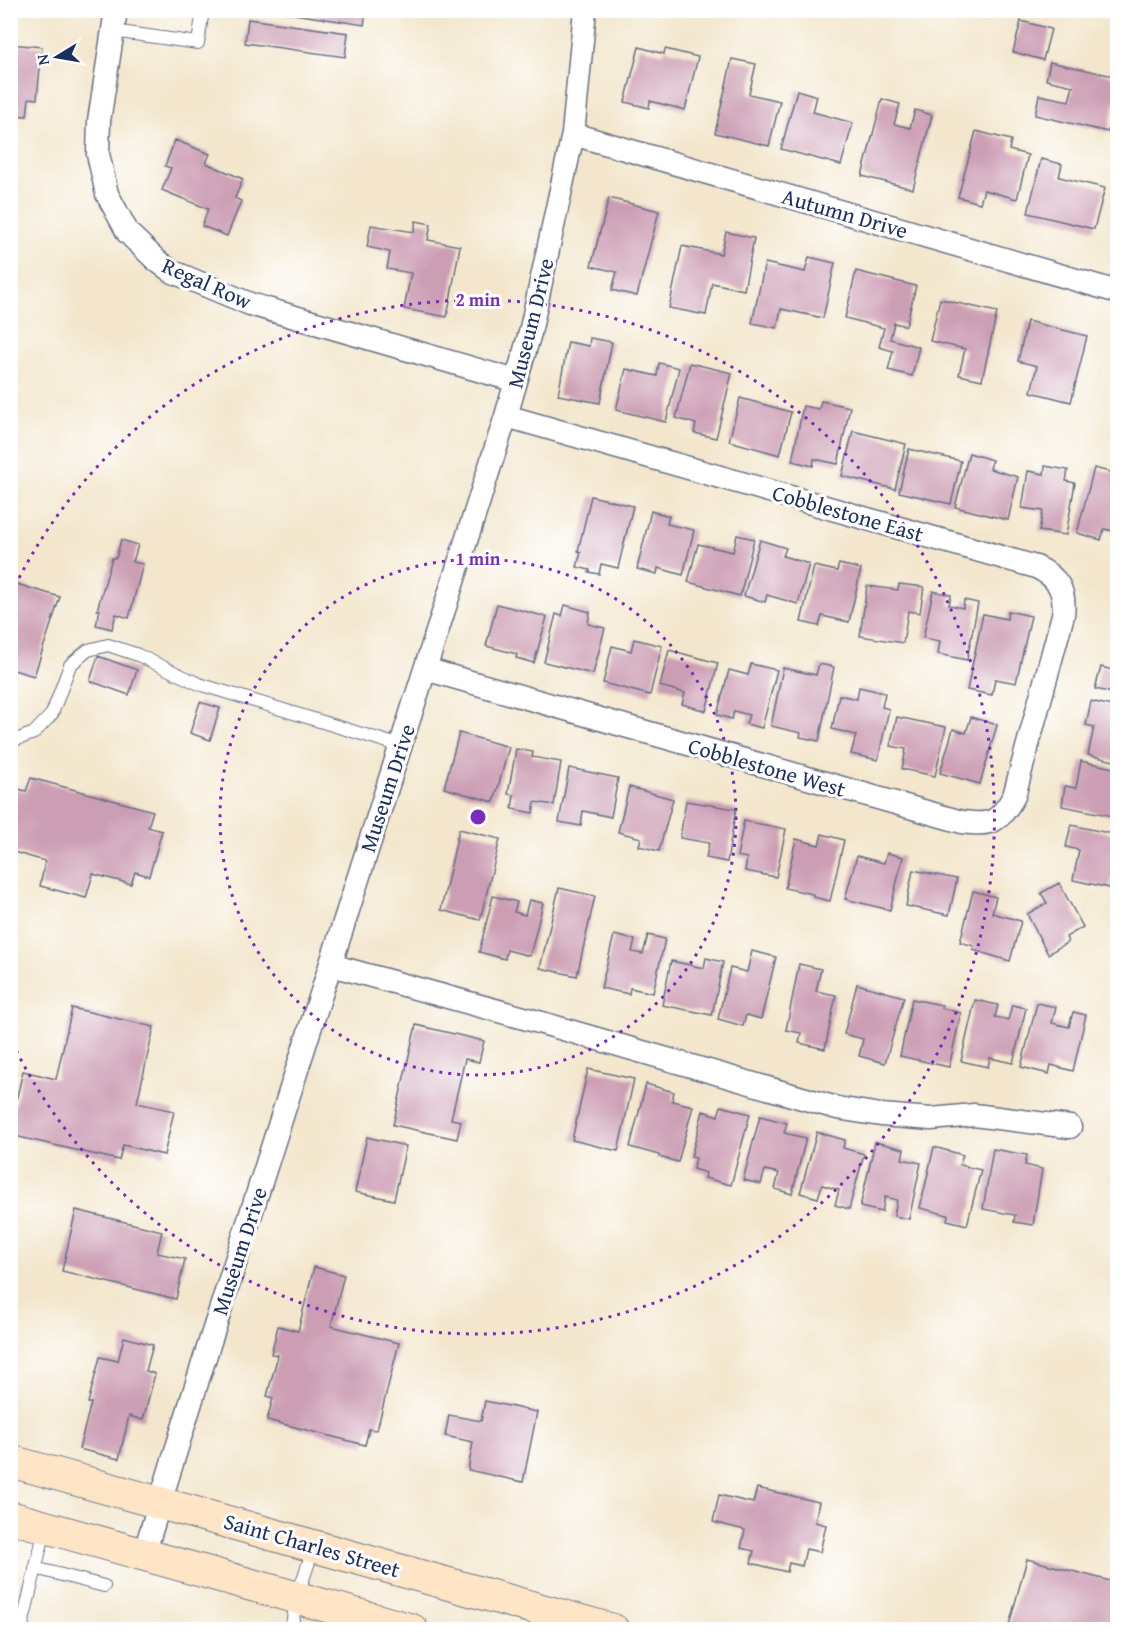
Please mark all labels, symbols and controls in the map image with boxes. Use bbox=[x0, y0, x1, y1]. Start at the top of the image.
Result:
north arrow bbox=[27, 27, 87, 87]
text: N bbox=[29, 52, 55, 67]
street label: Autumn Drive bbox=[778, 180, 912, 246]
street label: Regal Row bbox=[157, 249, 257, 317]
street label: Museum Drive bbox=[498, 255, 562, 391]
text: 2 min bbox=[456, 286, 501, 313]
street label: Cobblestone East bbox=[769, 476, 927, 550]
text: 1 min bbox=[456, 545, 501, 572]
street label: Museum Drive bbox=[351, 720, 423, 856]
street label: Cobblestone West bbox=[685, 729, 850, 805]
centre of rings bbox=[468, 807, 488, 827]
street label: Museum Drive bbox=[203, 1183, 275, 1319]
street label: Saint Charles Street bbox=[220, 1505, 404, 1585]

